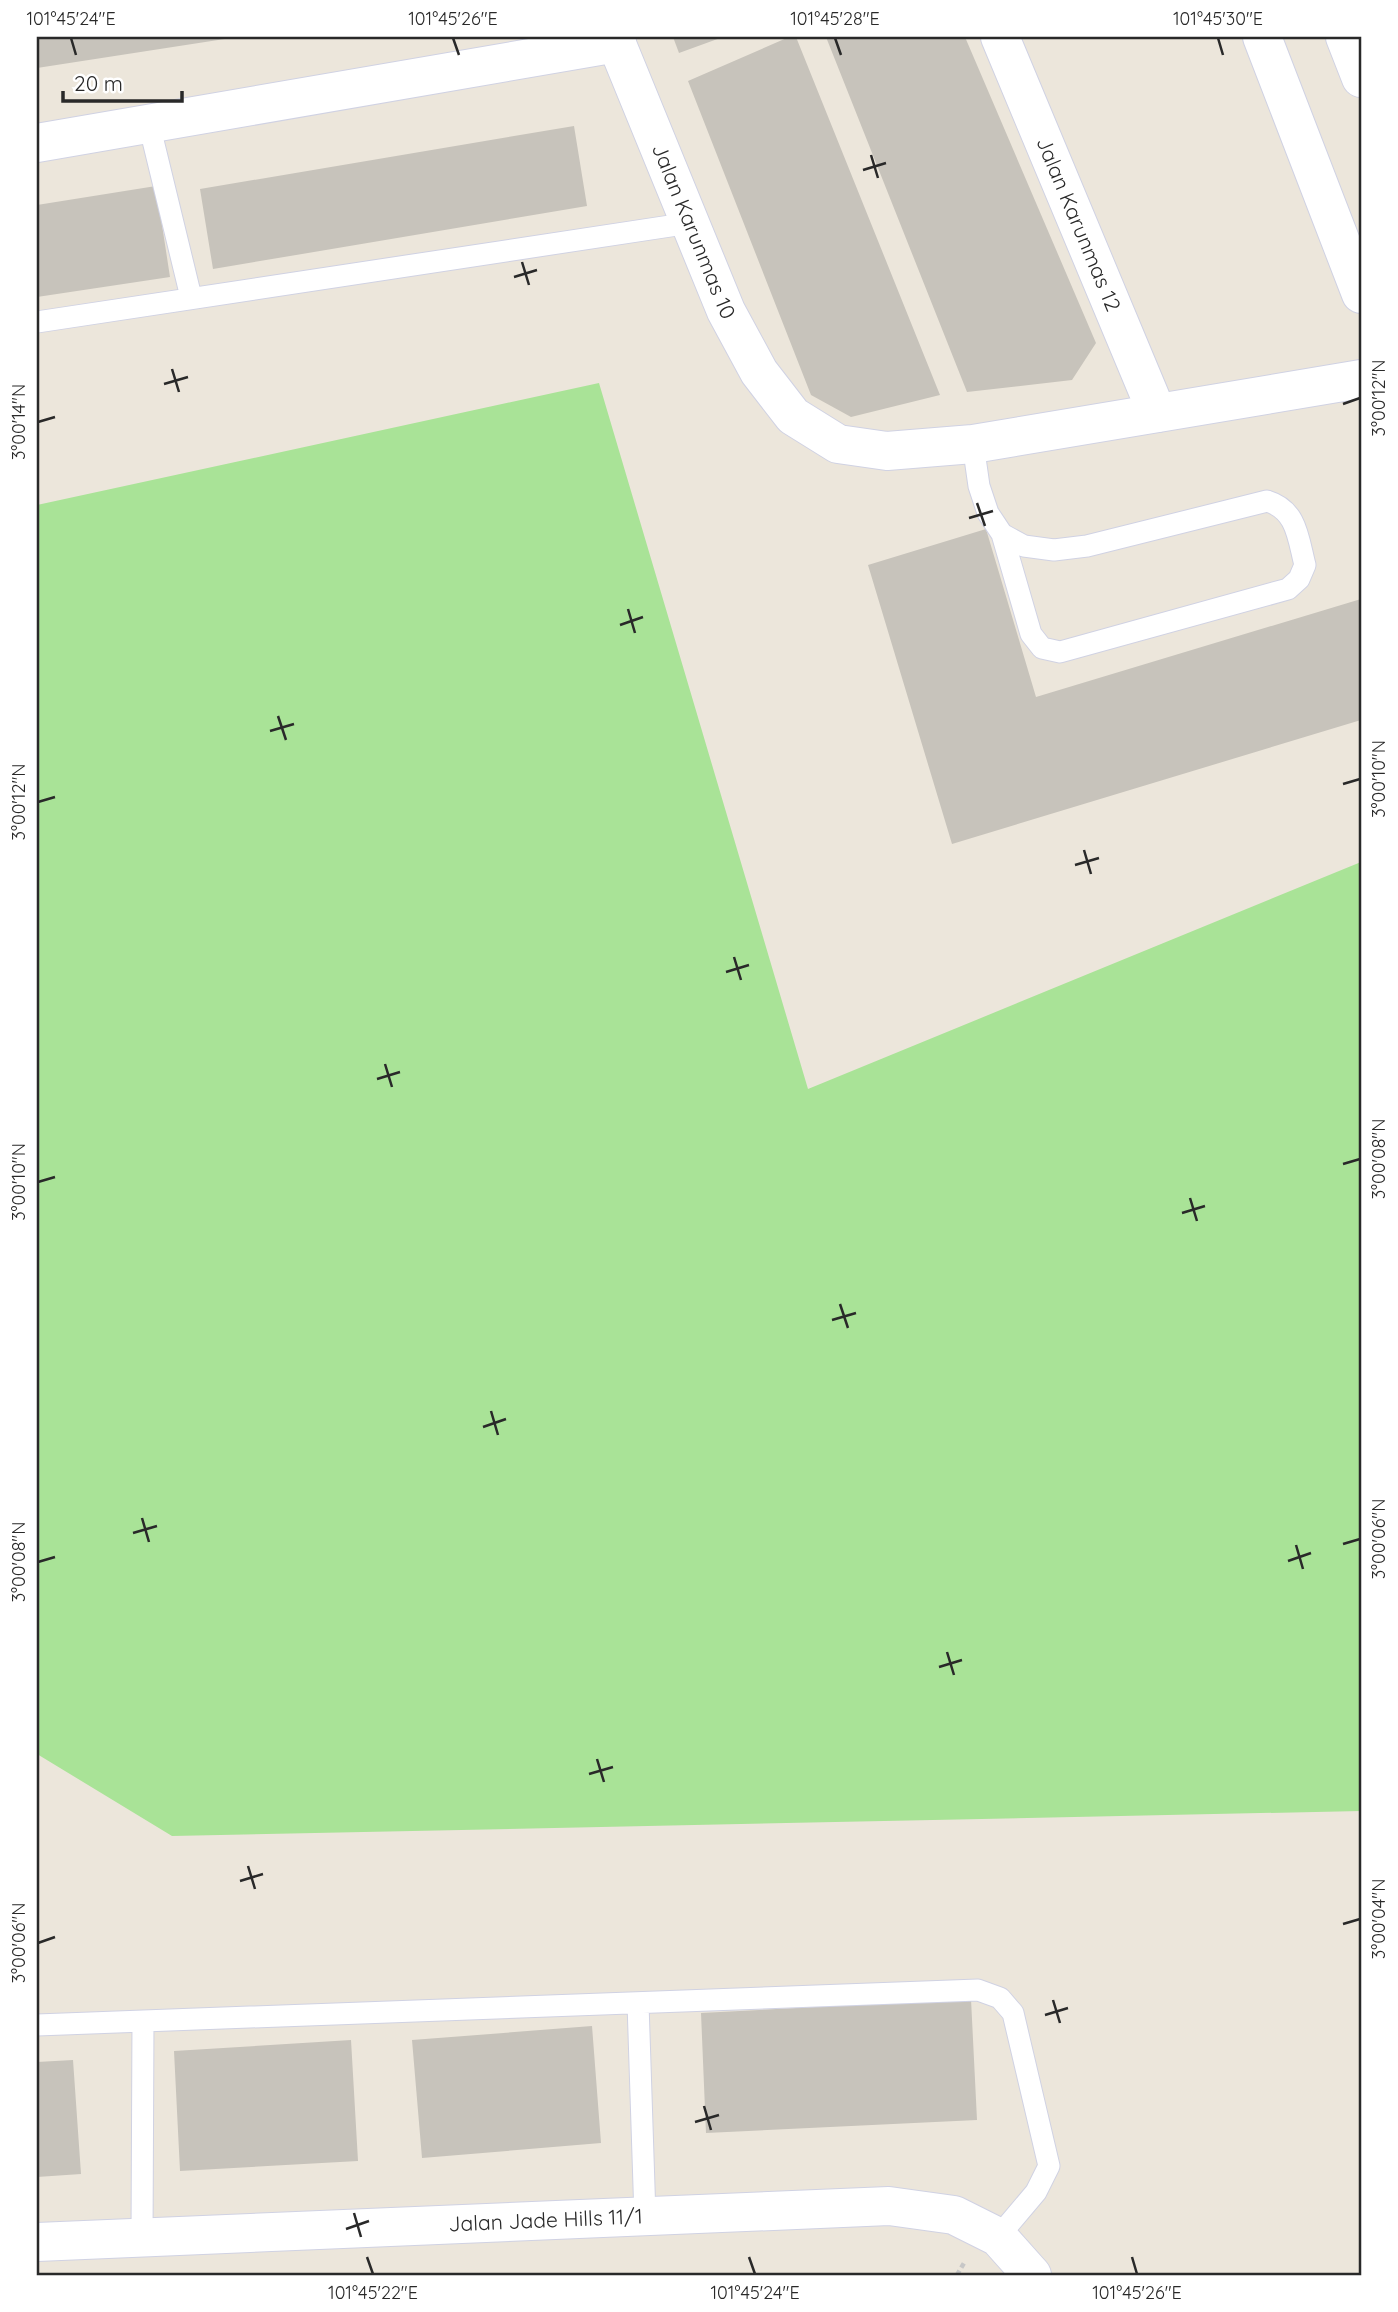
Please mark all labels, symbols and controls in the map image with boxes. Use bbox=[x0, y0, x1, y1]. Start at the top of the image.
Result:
text: 101°45'24"E bbox=[26, 7, 116, 30]
text: 101°45'26"E bbox=[408, 7, 498, 30]
text: 101°45'28"E bbox=[790, 7, 880, 30]
text: 101°45'30"E bbox=[1173, 7, 1263, 30]
scale bar bbox=[63, 60, 182, 104]
text: 20 m bbox=[74, 70, 123, 96]
street label: Jalan Karunmas 12 bbox=[1031, 133, 1127, 315]
street label: Jalan Karunmas 10 bbox=[647, 140, 742, 323]
text: 3°00'12"N bbox=[1367, 360, 1390, 436]
text: 3°00'14"N bbox=[7, 384, 30, 460]
text: 3°00'10"N bbox=[1367, 740, 1390, 818]
text: 3°00'12"N bbox=[7, 764, 30, 840]
text: 3°00'08"N bbox=[1367, 1119, 1390, 1199]
text: 3°00'10"N bbox=[7, 1143, 30, 1221]
text: 3°00'06"N bbox=[1367, 1499, 1390, 1579]
text: 3°00'08"N bbox=[7, 1522, 30, 1602]
text: 3°00'04"N bbox=[1367, 1879, 1390, 1959]
text: 3°00'06"N bbox=[7, 1903, 30, 1983]
street label: Jalan Jade Hills 11/1 bbox=[448, 2202, 643, 2237]
text: 101°45'22"E bbox=[328, 2281, 418, 2304]
text: 101°45'24"E bbox=[710, 2281, 800, 2304]
text: 101°45'26"E bbox=[1092, 2281, 1182, 2304]

